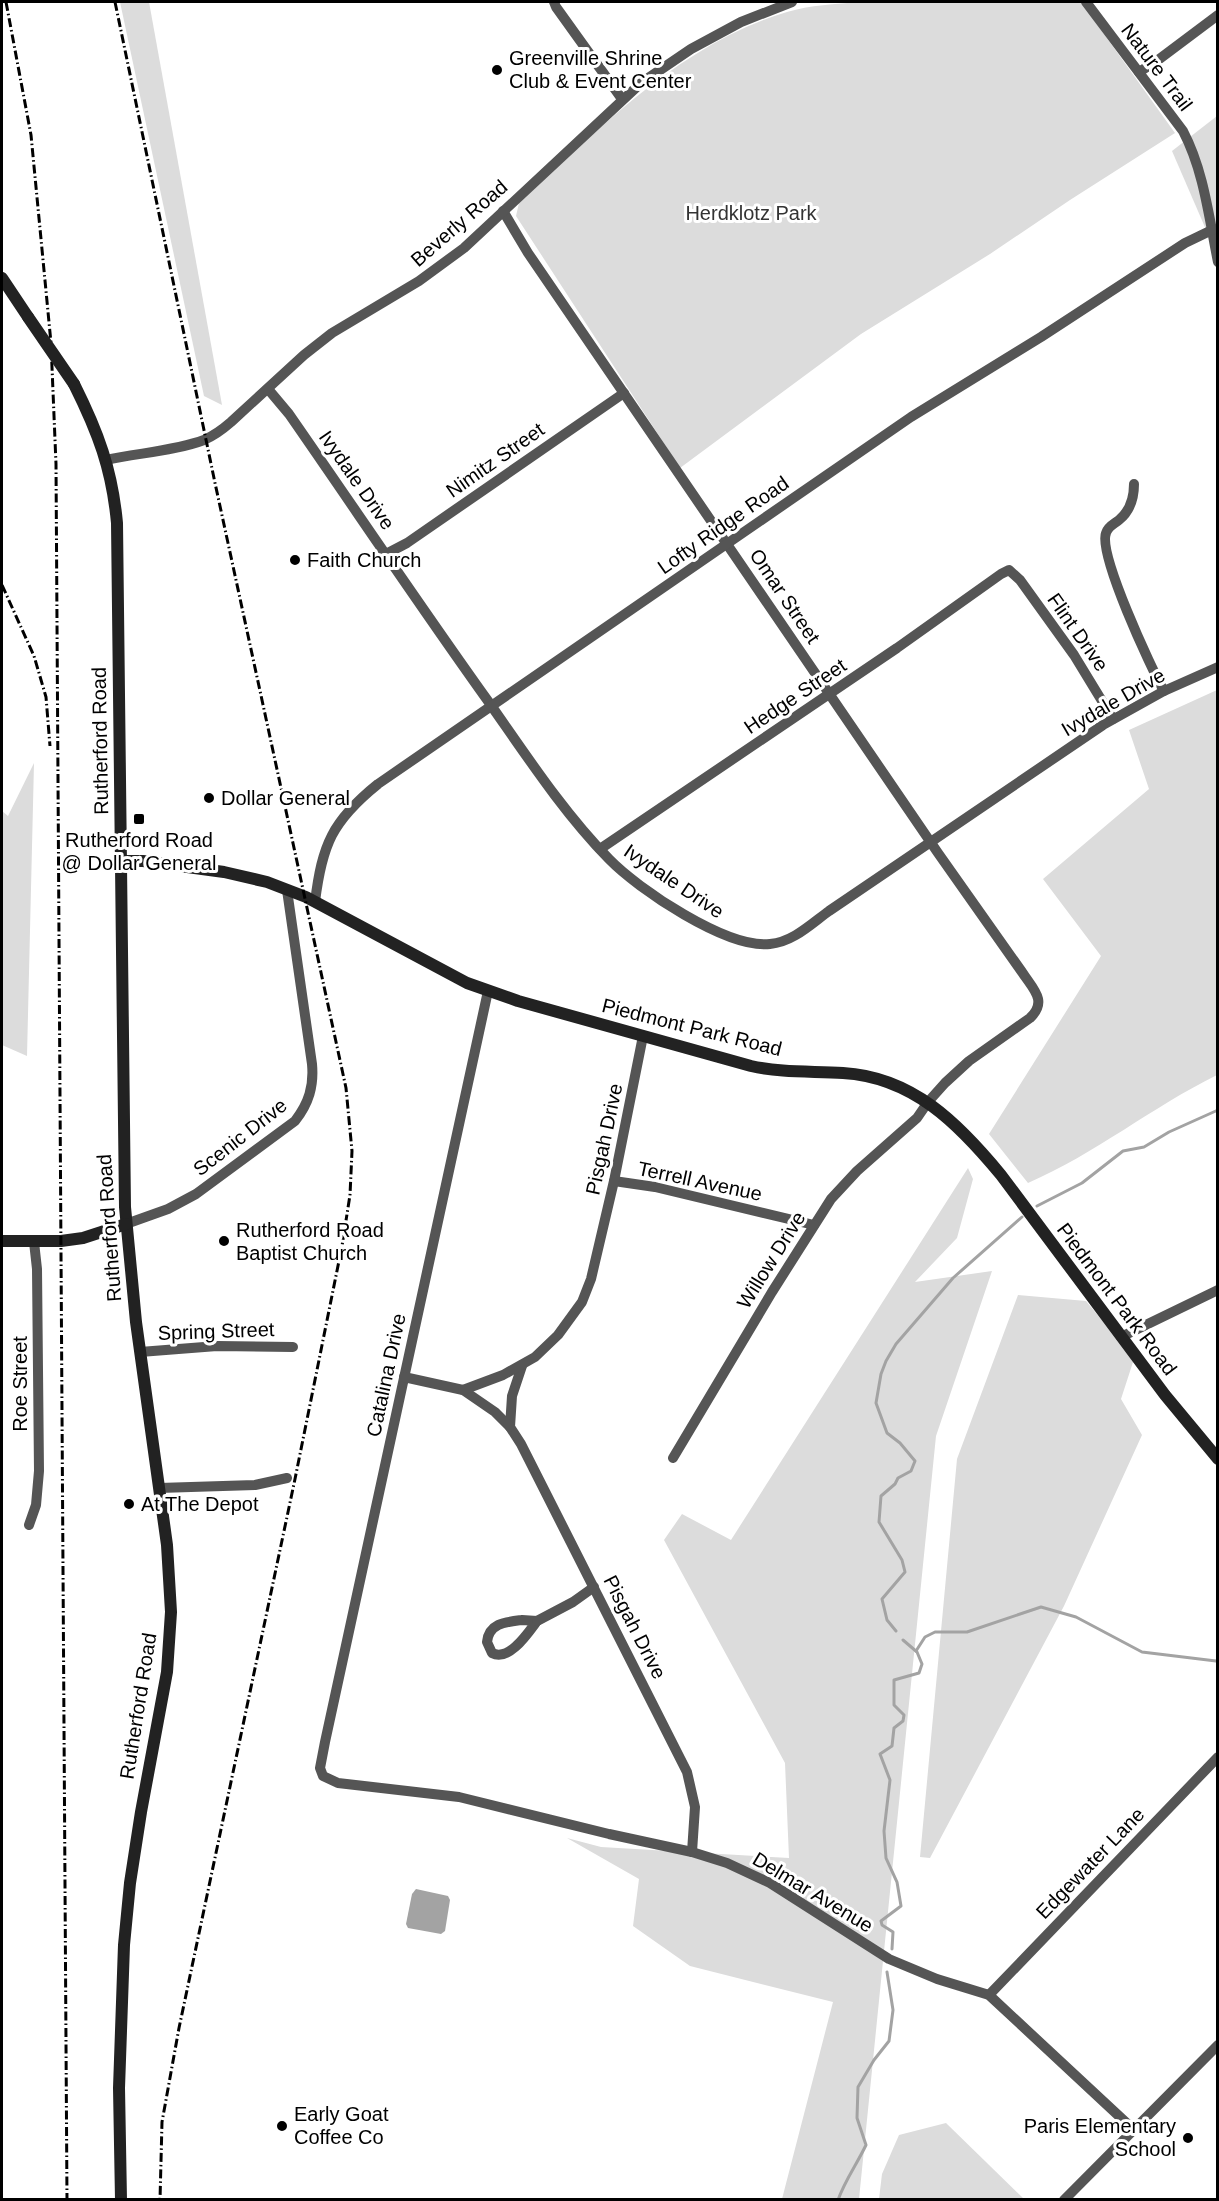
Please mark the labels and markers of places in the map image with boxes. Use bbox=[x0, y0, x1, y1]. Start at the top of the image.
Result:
place label: Greenville Shrine Club & Event Center bbox=[509, 47, 692, 92]
marker: Greenville Shrine Club & Event Center bbox=[490, 63, 504, 77]
place label: Faith Church bbox=[307, 549, 422, 571]
marker: Faith Church bbox=[288, 553, 302, 567]
place label: Dollar General bbox=[221, 787, 350, 809]
marker: Dollar General bbox=[202, 791, 216, 805]
marker: Rutherford Road @ Dollar General bbox=[132, 812, 146, 826]
place label: Rutherford Road @ Dollar General bbox=[62, 829, 216, 874]
place label: Rutherford Road Baptist Church bbox=[236, 1219, 384, 1264]
marker: Rutherford Road Baptist Church bbox=[217, 1234, 231, 1248]
place label: At The Depot bbox=[141, 1493, 259, 1515]
marker: At The Depot bbox=[122, 1497, 136, 1511]
place label: Early Goat Coffee Co bbox=[294, 2103, 389, 2148]
place label: Paris Elementary School bbox=[1024, 2115, 1176, 2160]
marker: Early Goat Coffee Co bbox=[275, 2119, 289, 2133]
marker: Paris Elementary School bbox=[1181, 2131, 1195, 2145]

